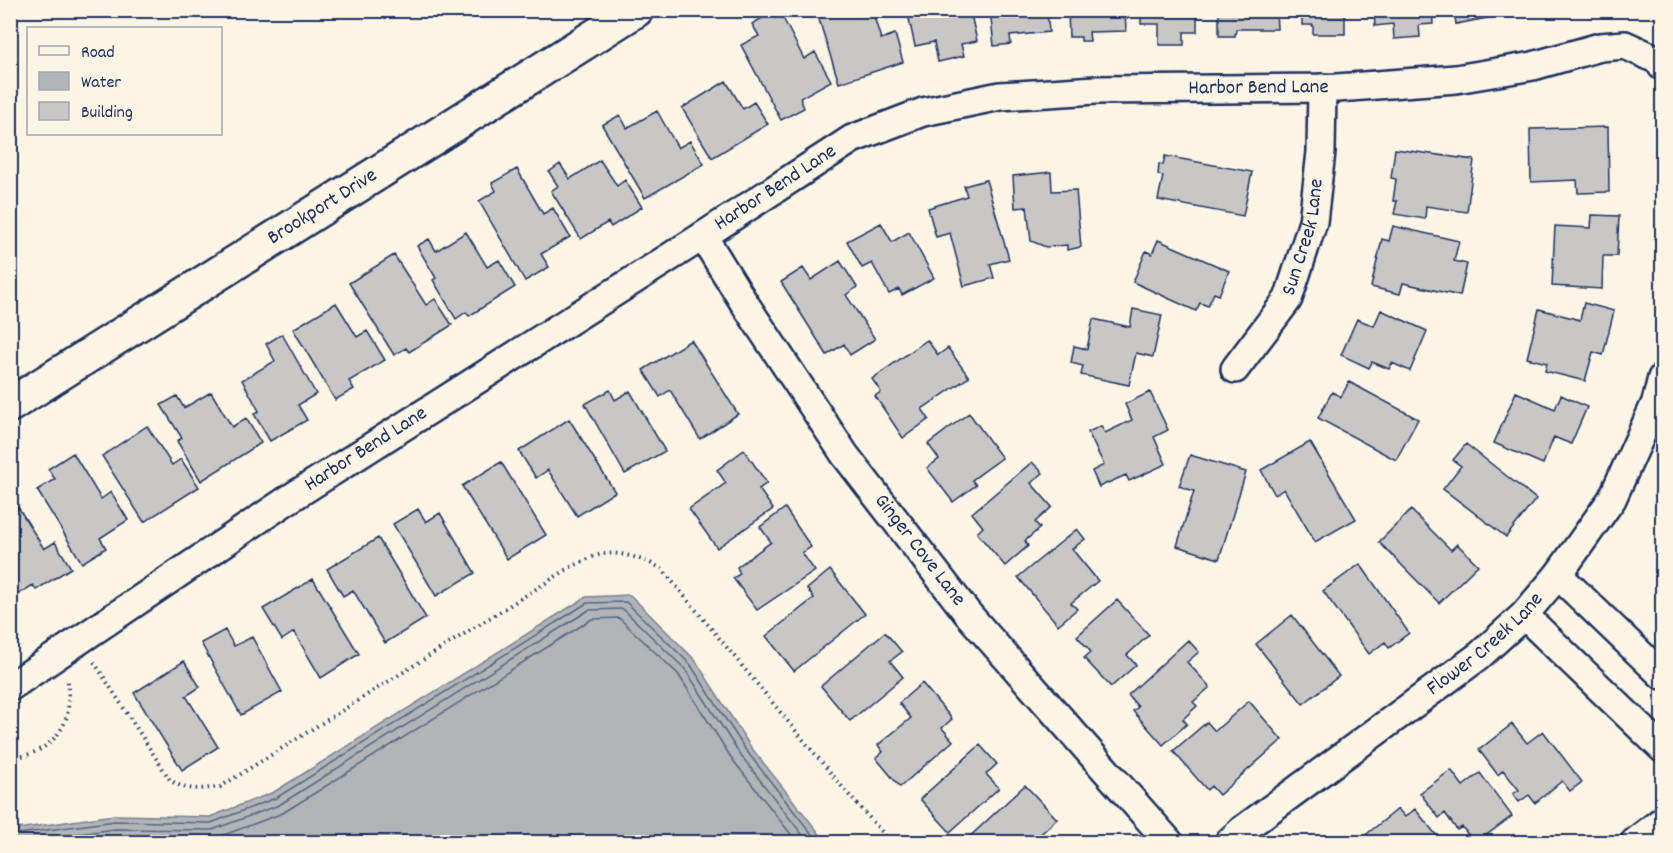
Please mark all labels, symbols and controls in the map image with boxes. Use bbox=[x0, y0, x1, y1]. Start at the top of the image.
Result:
legend bbox=[27, 27, 222, 135]
text: Road bbox=[81, 41, 115, 66]
text: Water bbox=[81, 71, 121, 96]
street label: Harbor Bend Lane bbox=[1188, 73, 1329, 104]
text: Building bbox=[81, 101, 133, 126]
street label: Harbor Bend Lane bbox=[709, 138, 843, 239]
street label: Brookport Drive bbox=[262, 162, 384, 254]
street label: Sun Creek Lane bbox=[1275, 177, 1333, 300]
street label: Harbor Bend Lane bbox=[299, 400, 434, 500]
street label: Ginger Cove Lane bbox=[866, 488, 972, 613]
street label: Flower Creek Lane bbox=[1421, 586, 1551, 704]

